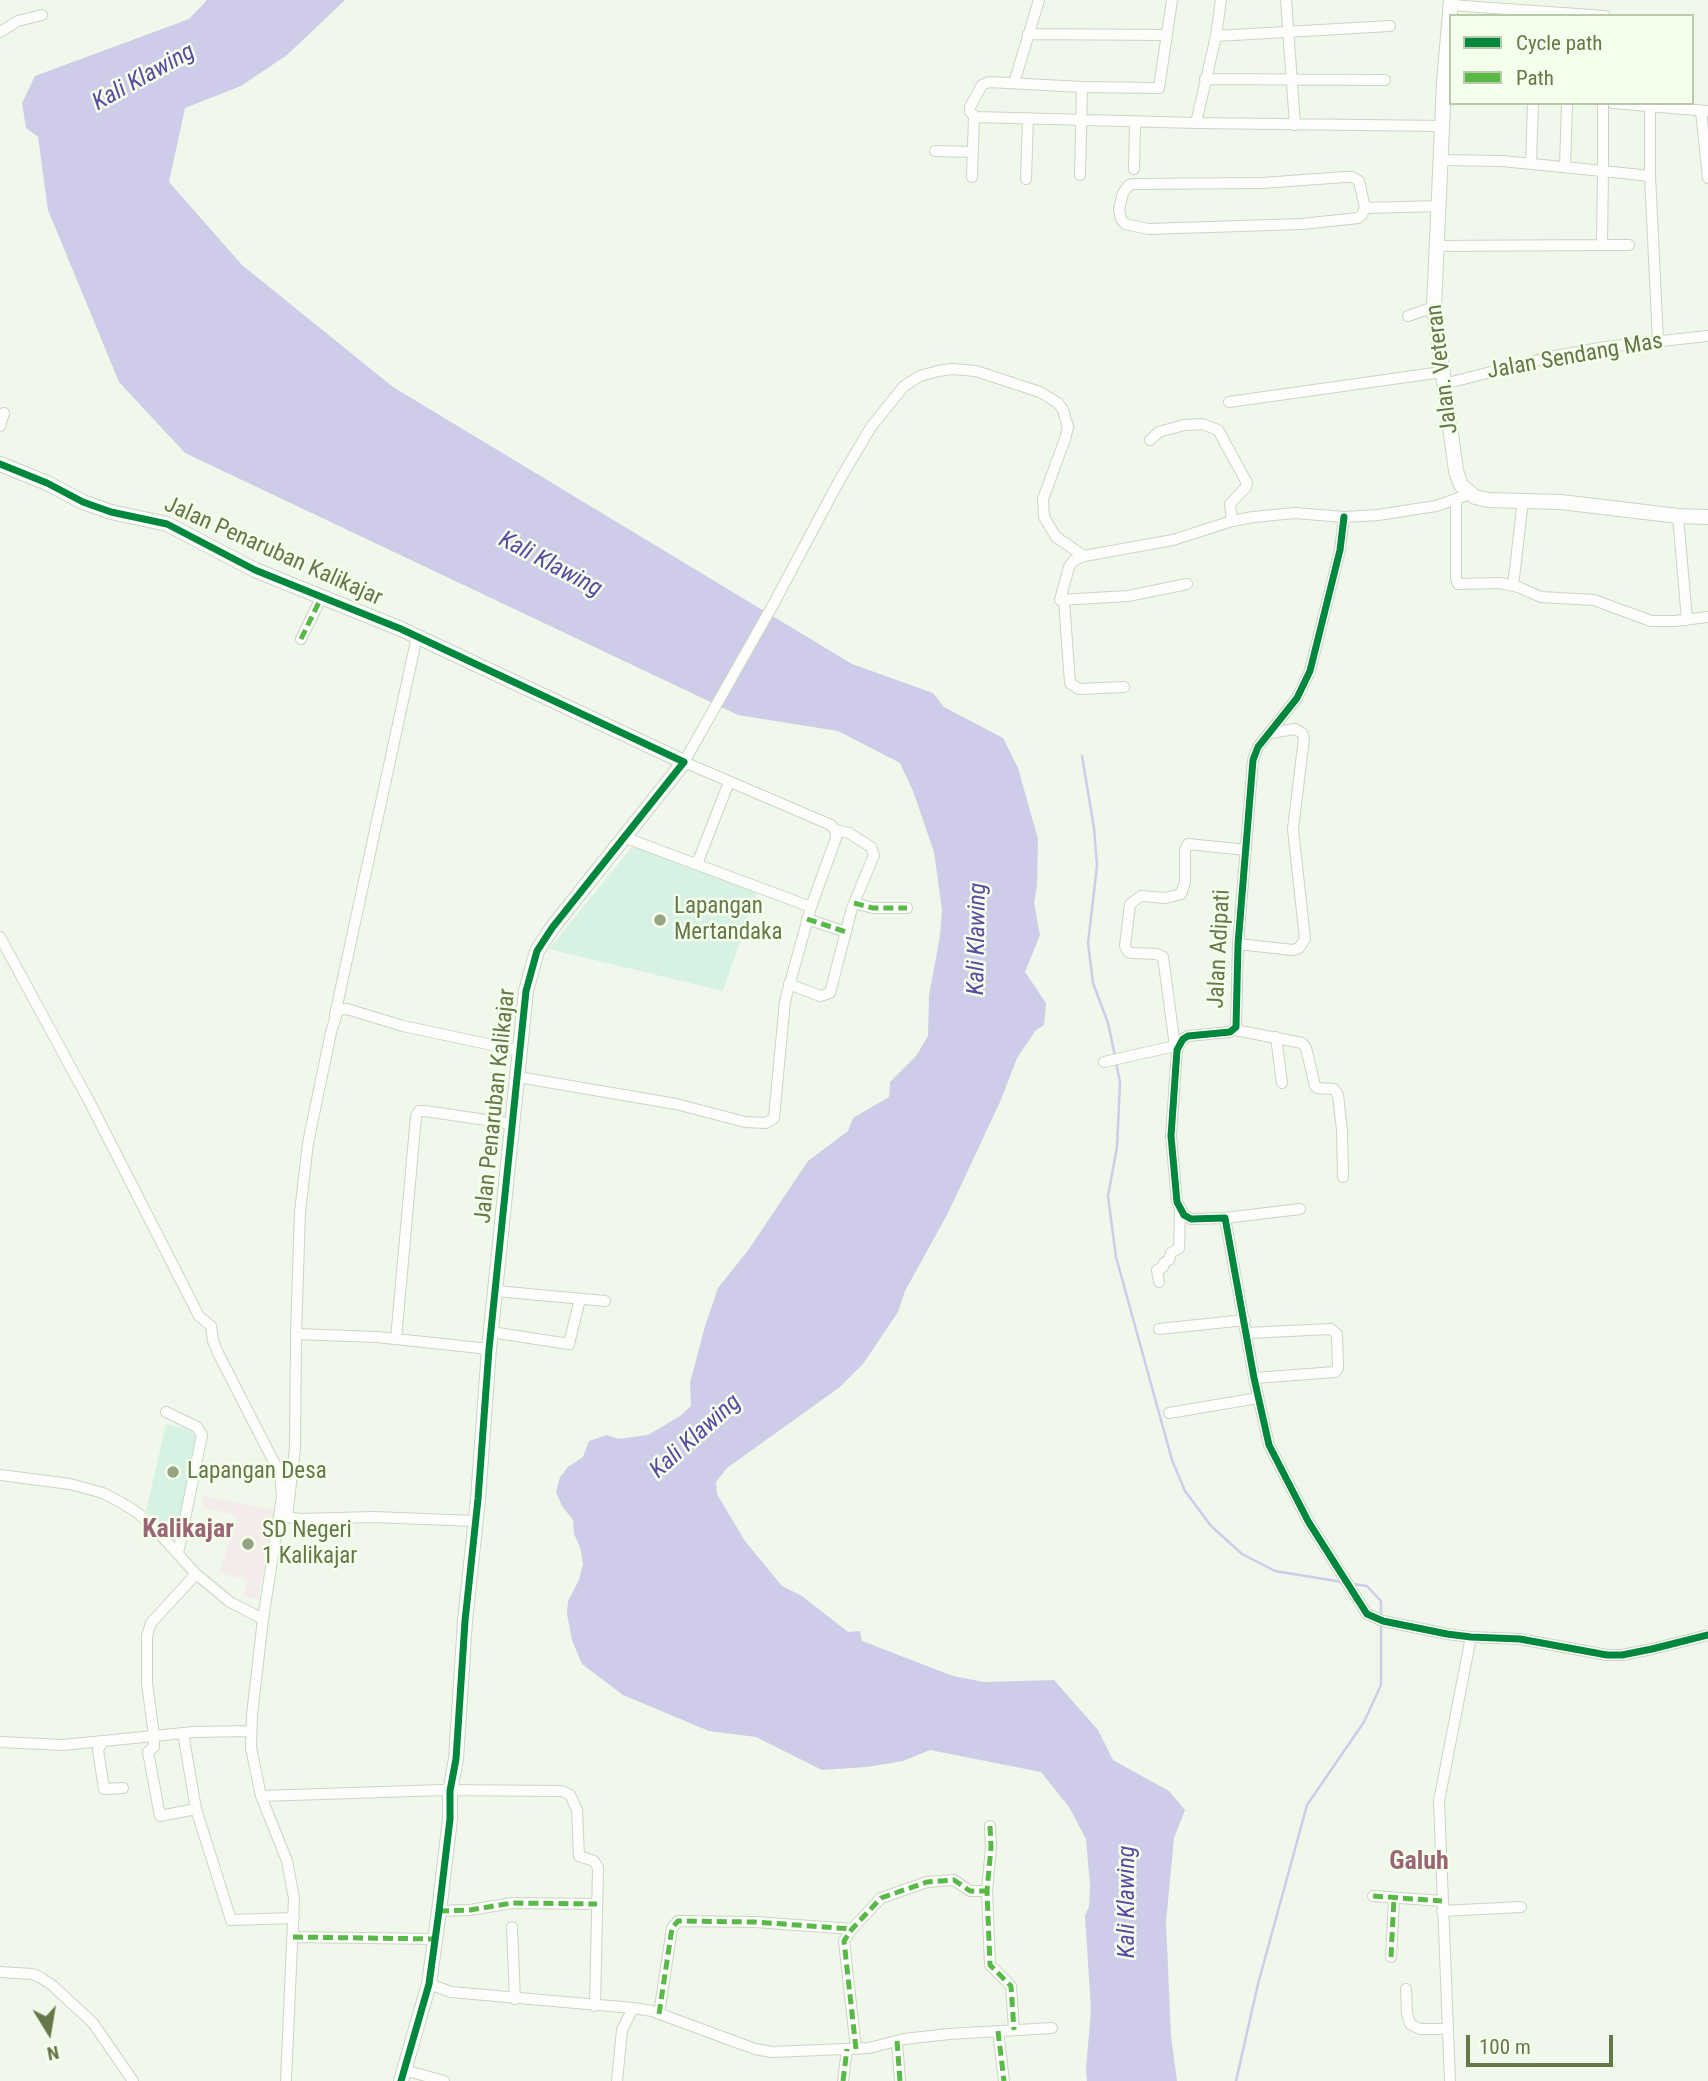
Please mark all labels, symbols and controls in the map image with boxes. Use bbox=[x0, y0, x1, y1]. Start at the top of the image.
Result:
legend bbox=[1449, 14, 1694, 105]
text: Cycle path bbox=[1516, 31, 1602, 55]
water label: Kali Klawing bbox=[88, 38, 200, 118]
text: Path bbox=[1516, 66, 1554, 90]
street label: Jalan. Veteran bbox=[1421, 303, 1465, 435]
street label: Jalan Sendang Mas bbox=[1485, 328, 1665, 386]
street label: Jalan Penaruban Kalikajar bbox=[160, 491, 386, 613]
water label: Kali Klawing bbox=[494, 526, 606, 604]
water label: Kali Klawing bbox=[963, 883, 993, 995]
street label: Jalan Adipati bbox=[1203, 889, 1237, 1009]
place label: Lapangan Mertandaka bbox=[674, 893, 782, 947]
marker: Lapangan Mertandaka bbox=[652, 912, 668, 928]
street label: Jalan Penaruban Kalikajar bbox=[470, 987, 522, 1225]
water label: Kali Klawing bbox=[645, 1389, 747, 1485]
place label: Lapangan Desa bbox=[187, 1458, 327, 1486]
marker: Lapangan Desa bbox=[165, 1464, 181, 1480]
district label: Kalikajar bbox=[142, 1514, 234, 1546]
place label: SD Negeri 1 Kalikajar bbox=[262, 1517, 357, 1571]
marker: SD Negeri 1 Kalikajar bbox=[240, 1536, 256, 1552]
water label: Kali Klawing bbox=[1114, 1846, 1142, 1958]
district label: Galuh bbox=[1389, 1846, 1449, 1878]
north arrow bbox=[14, 1997, 84, 2067]
scale bar bbox=[1470, 2022, 1617, 2066]
text: 100 m bbox=[1479, 2035, 1531, 2059]
text: N bbox=[45, 2041, 61, 2066]

